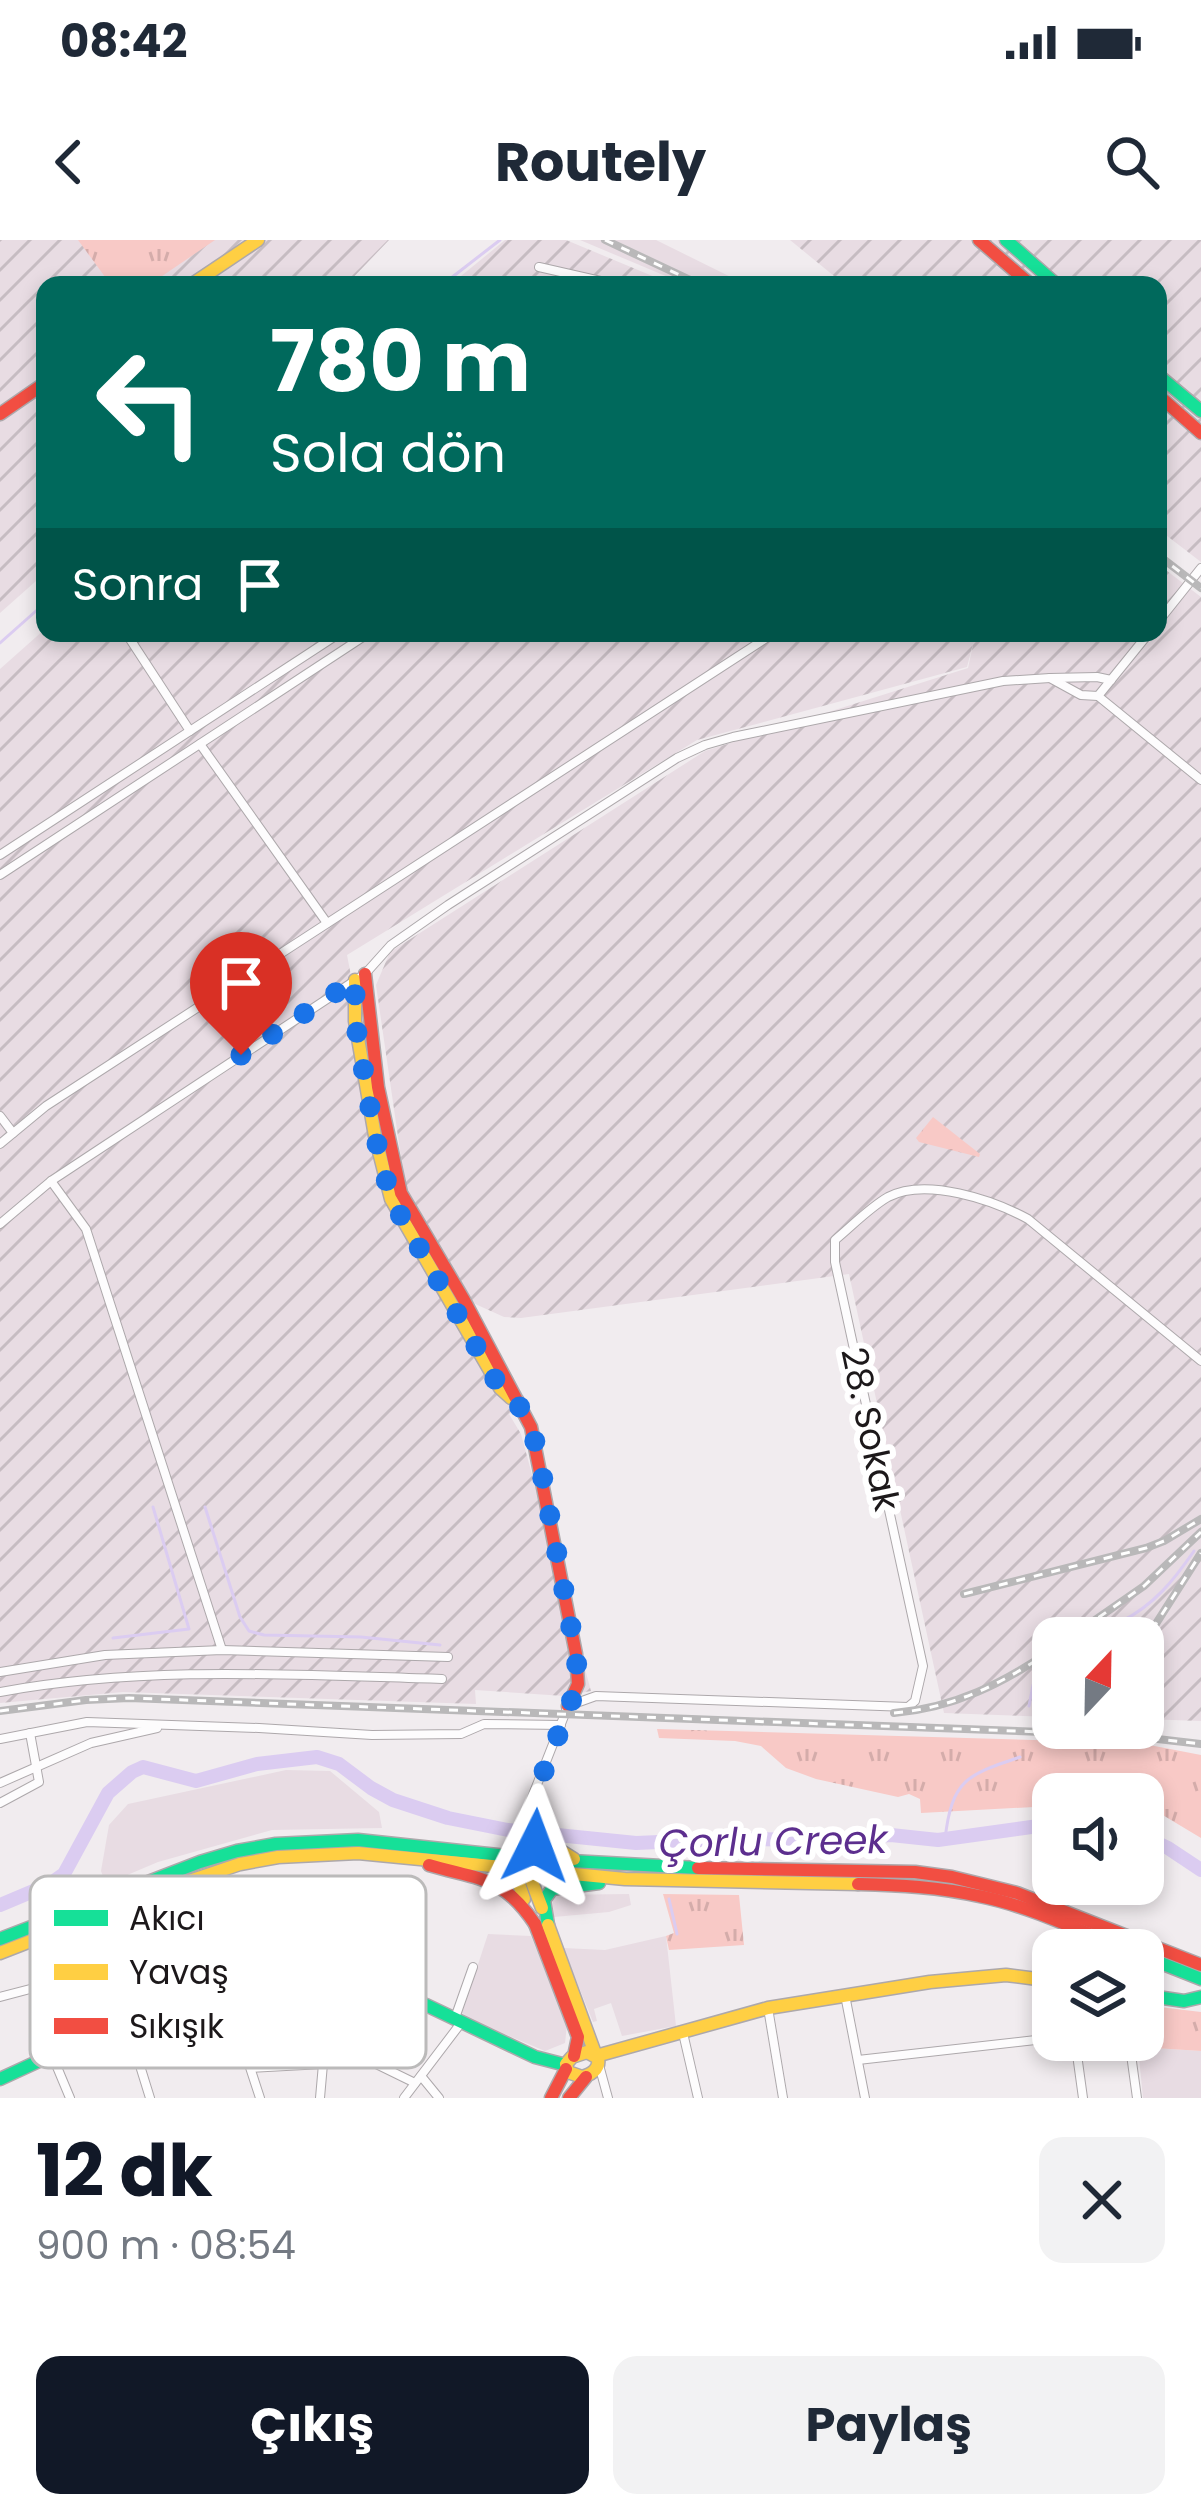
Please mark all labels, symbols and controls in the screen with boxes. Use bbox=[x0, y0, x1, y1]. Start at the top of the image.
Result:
text: 08:42 bbox=[60, 10, 187, 73]
text: Routely bbox=[495, 124, 706, 200]
icon: back bbox=[36, 129, 102, 195]
icon: search bbox=[1099, 129, 1165, 195]
text: 780 m bbox=[270, 303, 531, 420]
icon: left bbox=[72, 324, 228, 480]
text: Sola dön bbox=[270, 415, 506, 491]
icon: arrive bbox=[227, 552, 293, 618]
text: Sonra bbox=[72, 553, 203, 616]
pin bbox=[190, 932, 292, 1055]
icon: arrive bbox=[208, 950, 274, 1016]
street label: 28. Sokak bbox=[828, 1343, 913, 1516]
north arrow bbox=[1032, 1617, 1164, 1749]
map controls bbox=[1032, 1617, 1164, 2061]
button: sound bbox=[1032, 1773, 1164, 1905]
position arrow bbox=[472, 1783, 598, 1909]
water label: Çorlu Creek bbox=[658, 1812, 890, 1871]
legend bbox=[30, 1876, 426, 2068]
text: Akıcı bbox=[129, 1895, 205, 1942]
button: layers bbox=[1032, 1929, 1164, 2061]
text: Yavaş bbox=[129, 1949, 229, 1996]
text: Sıkışık bbox=[129, 2003, 224, 2050]
text: 12 dk bbox=[36, 2120, 213, 2221]
button: close bbox=[1039, 2137, 1165, 2263]
text: 900 m · 08:54 bbox=[36, 2218, 296, 2273]
button: Çıkış bbox=[36, 2356, 589, 2494]
button: Paylaş bbox=[613, 2356, 1165, 2494]

